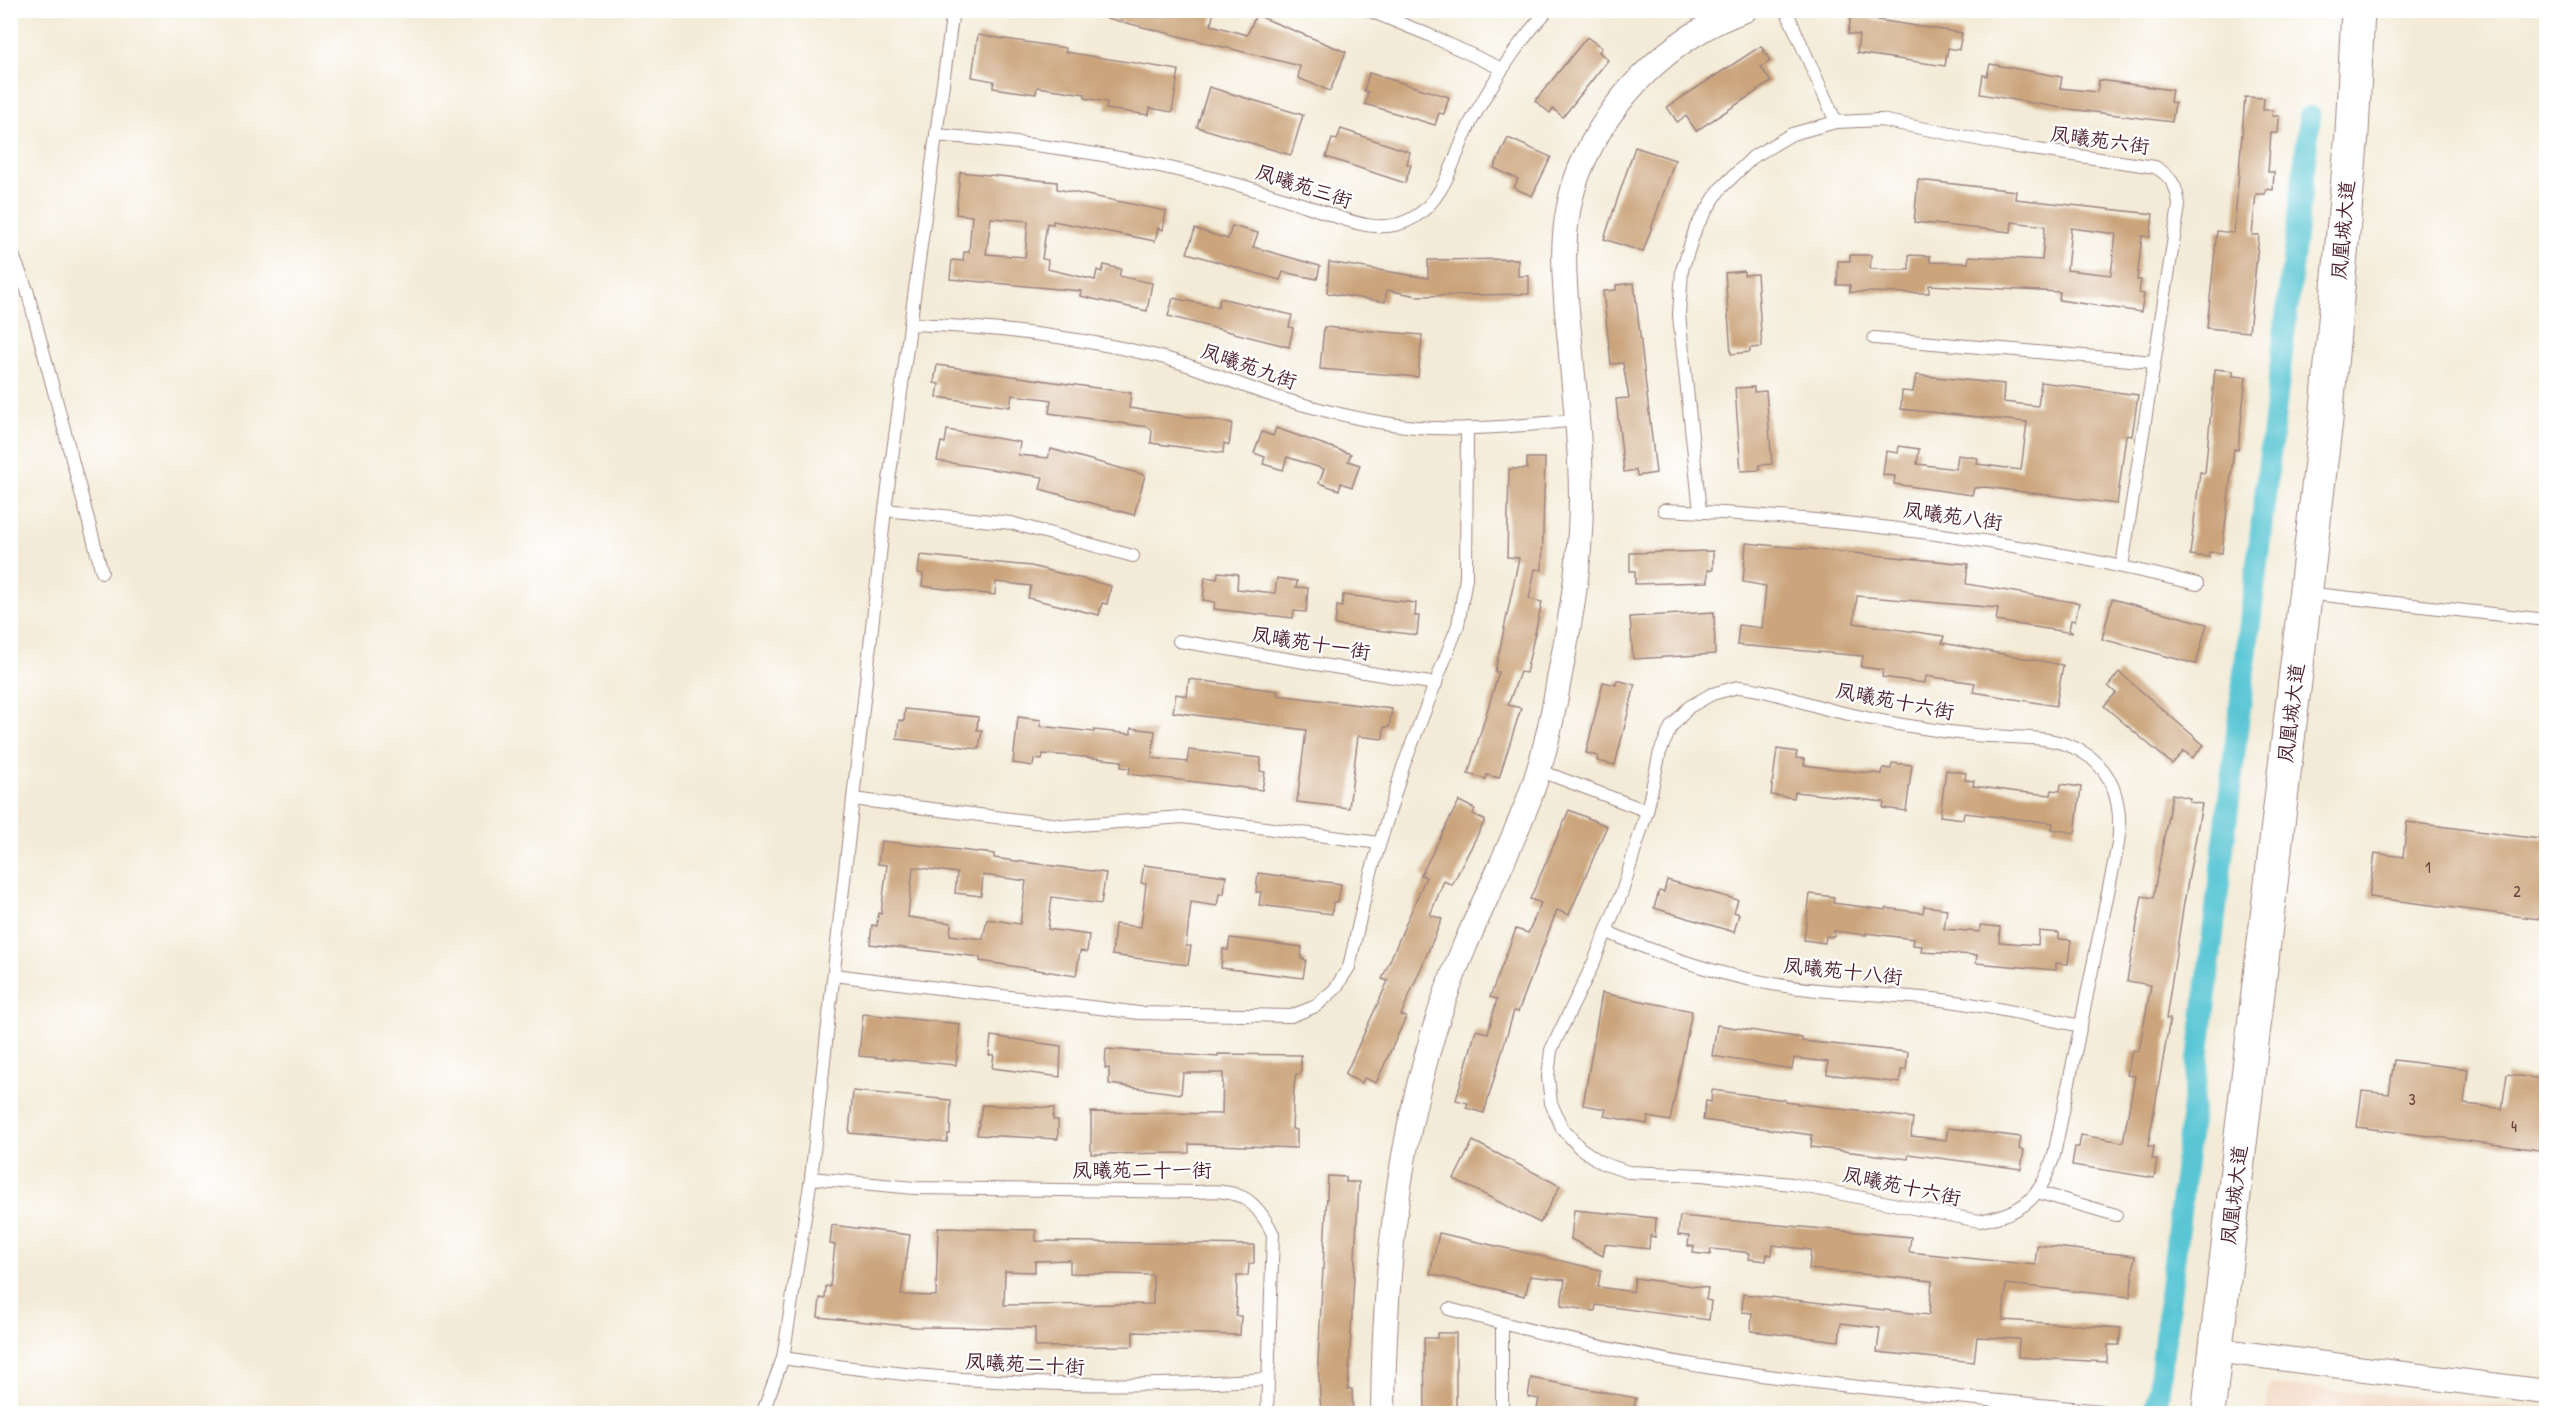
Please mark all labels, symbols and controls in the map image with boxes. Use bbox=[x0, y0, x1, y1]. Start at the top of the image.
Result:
street label: 凤曦苑六街 bbox=[2049, 119, 2151, 160]
street label: 凤曦苑三街 bbox=[1252, 157, 1356, 214]
street label: 凤凰城大道 bbox=[2325, 179, 2360, 281]
street label: 凤曦苑九街 bbox=[1197, 336, 1301, 395]
street label: 凤曦苑八街 bbox=[1902, 495, 2004, 536]
street label: 凤曦苑十一街 bbox=[1250, 620, 1372, 665]
street label: 凤凰城大道 bbox=[2271, 662, 2310, 764]
street label: 凤曦苑十六街 bbox=[1834, 676, 1957, 725]
house number: 1 bbox=[2425, 856, 2431, 878]
house number: 2 bbox=[2513, 880, 2521, 902]
street label: 凤曦苑十八街 bbox=[1782, 951, 1904, 990]
house number: 3 bbox=[2408, 1088, 2416, 1110]
house number: 4 bbox=[2511, 1115, 2517, 1137]
street label: 凤凰城大道 bbox=[2214, 1144, 2253, 1246]
street label: 凤曦苑二十一街 bbox=[1072, 1156, 1212, 1183]
street label: 凤曦苑十六街 bbox=[1841, 1160, 1964, 1211]
street label: 凤曦苑二十街 bbox=[964, 1347, 1086, 1380]

